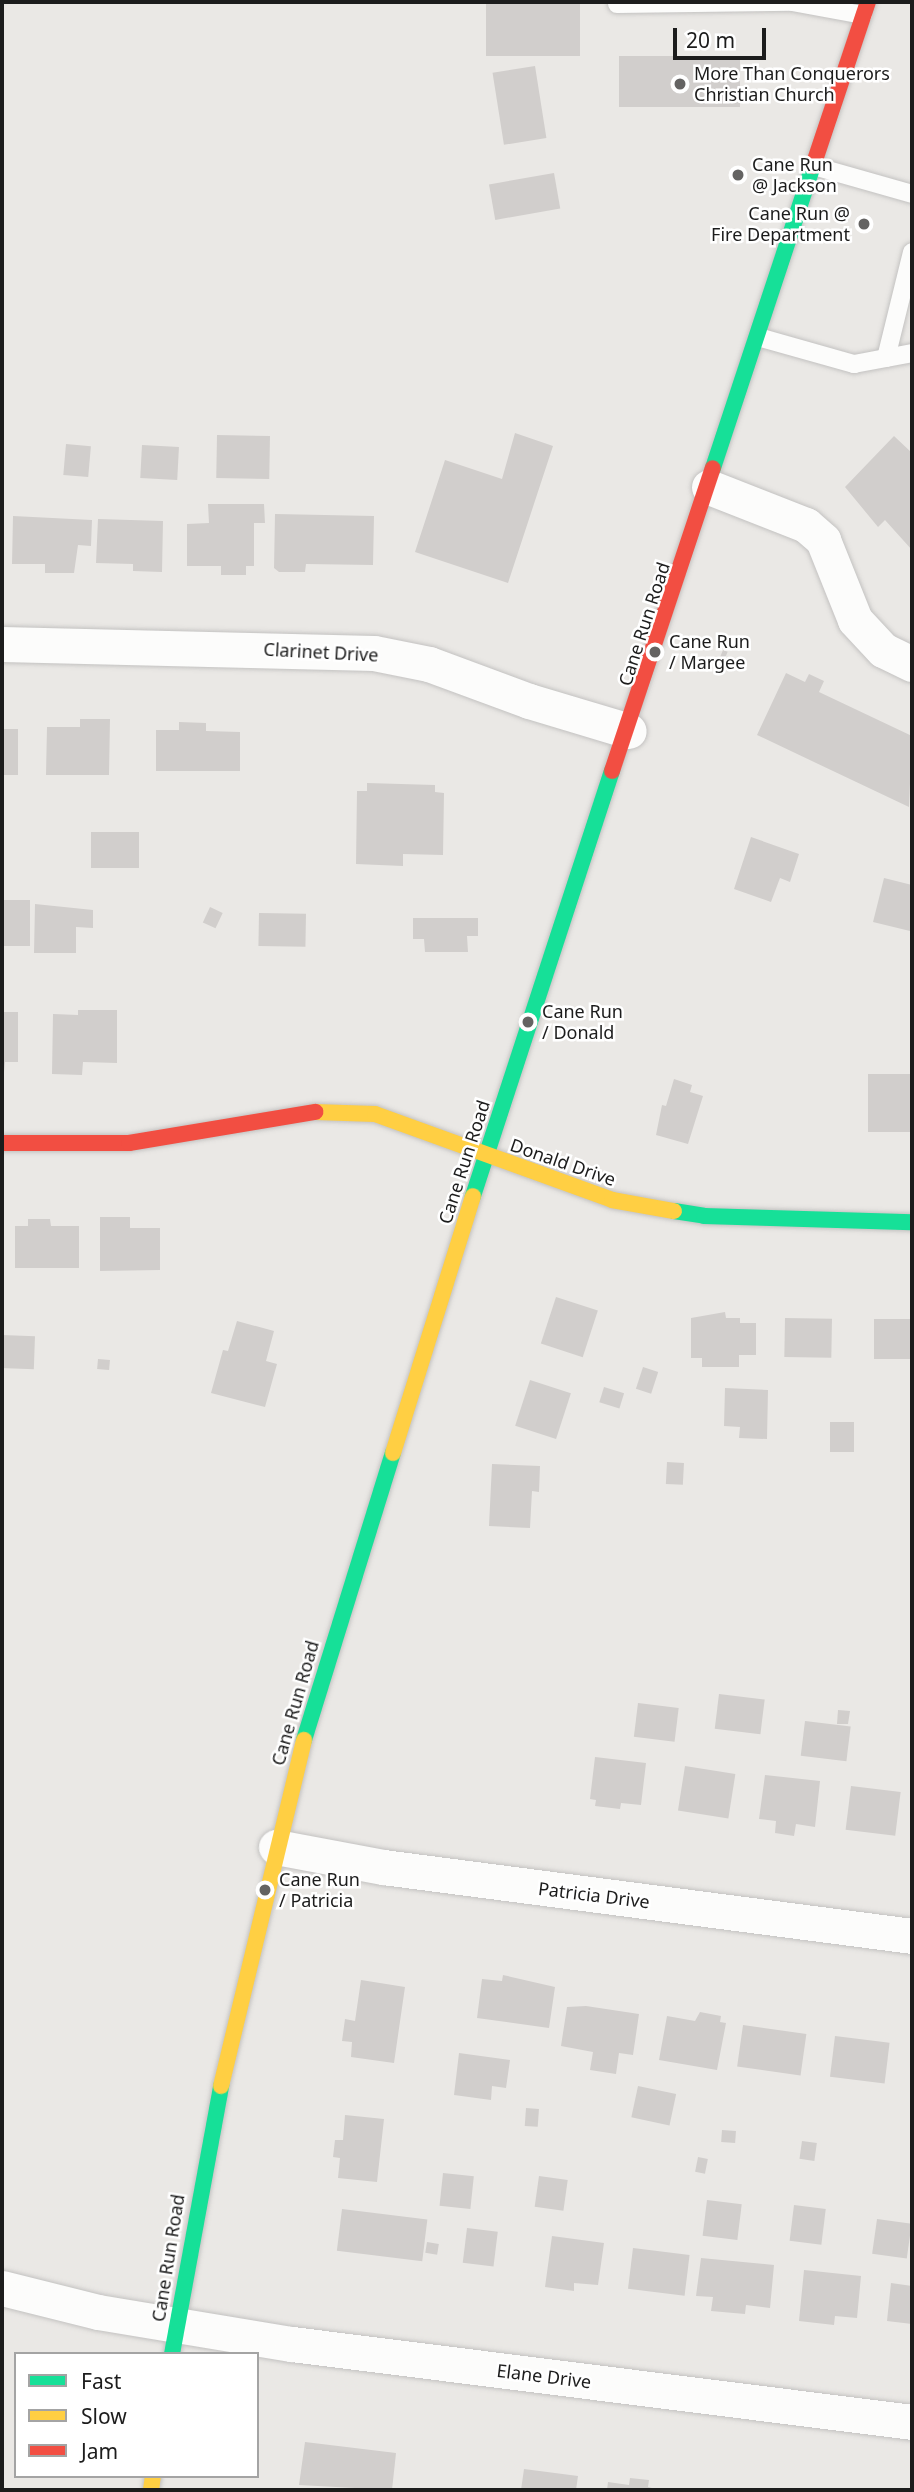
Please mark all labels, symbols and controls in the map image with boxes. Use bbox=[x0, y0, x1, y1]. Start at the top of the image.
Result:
scale bar bbox=[676, 14, 769, 58]
text: 20 m bbox=[686, 26, 735, 54]
place label: More Than Conquerors Christian Church bbox=[694, 63, 890, 106]
marker: More Than Conquerors Christian Church bbox=[672, 76, 688, 92]
place label: Cane Run @ Jackson bbox=[752, 154, 837, 196]
marker: Cane Run @ Jackson bbox=[730, 167, 746, 183]
place label: Cane Run @ Fire Department bbox=[711, 203, 850, 246]
marker: Cane Run @ Fire Department bbox=[856, 216, 872, 232]
street label: Cane Run Road bbox=[614, 559, 674, 689]
place label: Cane Run / Margee bbox=[669, 631, 750, 674]
street label: Clarinet Drive bbox=[263, 638, 379, 666]
marker: Cane Run / Margee bbox=[647, 644, 663, 660]
place label: Cane Run / Donald bbox=[542, 1001, 623, 1044]
marker: Cane Run / Donald bbox=[520, 1014, 536, 1030]
street label: Cane Run Road bbox=[434, 1097, 494, 1227]
street label: Donald Drive bbox=[507, 1134, 619, 1190]
street label: Cane Run Road bbox=[267, 1638, 323, 1768]
place label: Cane Run / Patricia bbox=[279, 1869, 360, 1912]
street label: Patricia Drive bbox=[537, 1877, 651, 1913]
marker: Cane Run / Patricia bbox=[257, 1882, 273, 1898]
street label: Cane Run Road bbox=[147, 2193, 189, 2323]
legend bbox=[14, 2352, 259, 2478]
street label: Elane Drive bbox=[495, 2359, 593, 2393]
text: Fast bbox=[81, 2367, 121, 2395]
text: Slow bbox=[81, 2402, 127, 2430]
text: Jam bbox=[81, 2437, 118, 2465]

